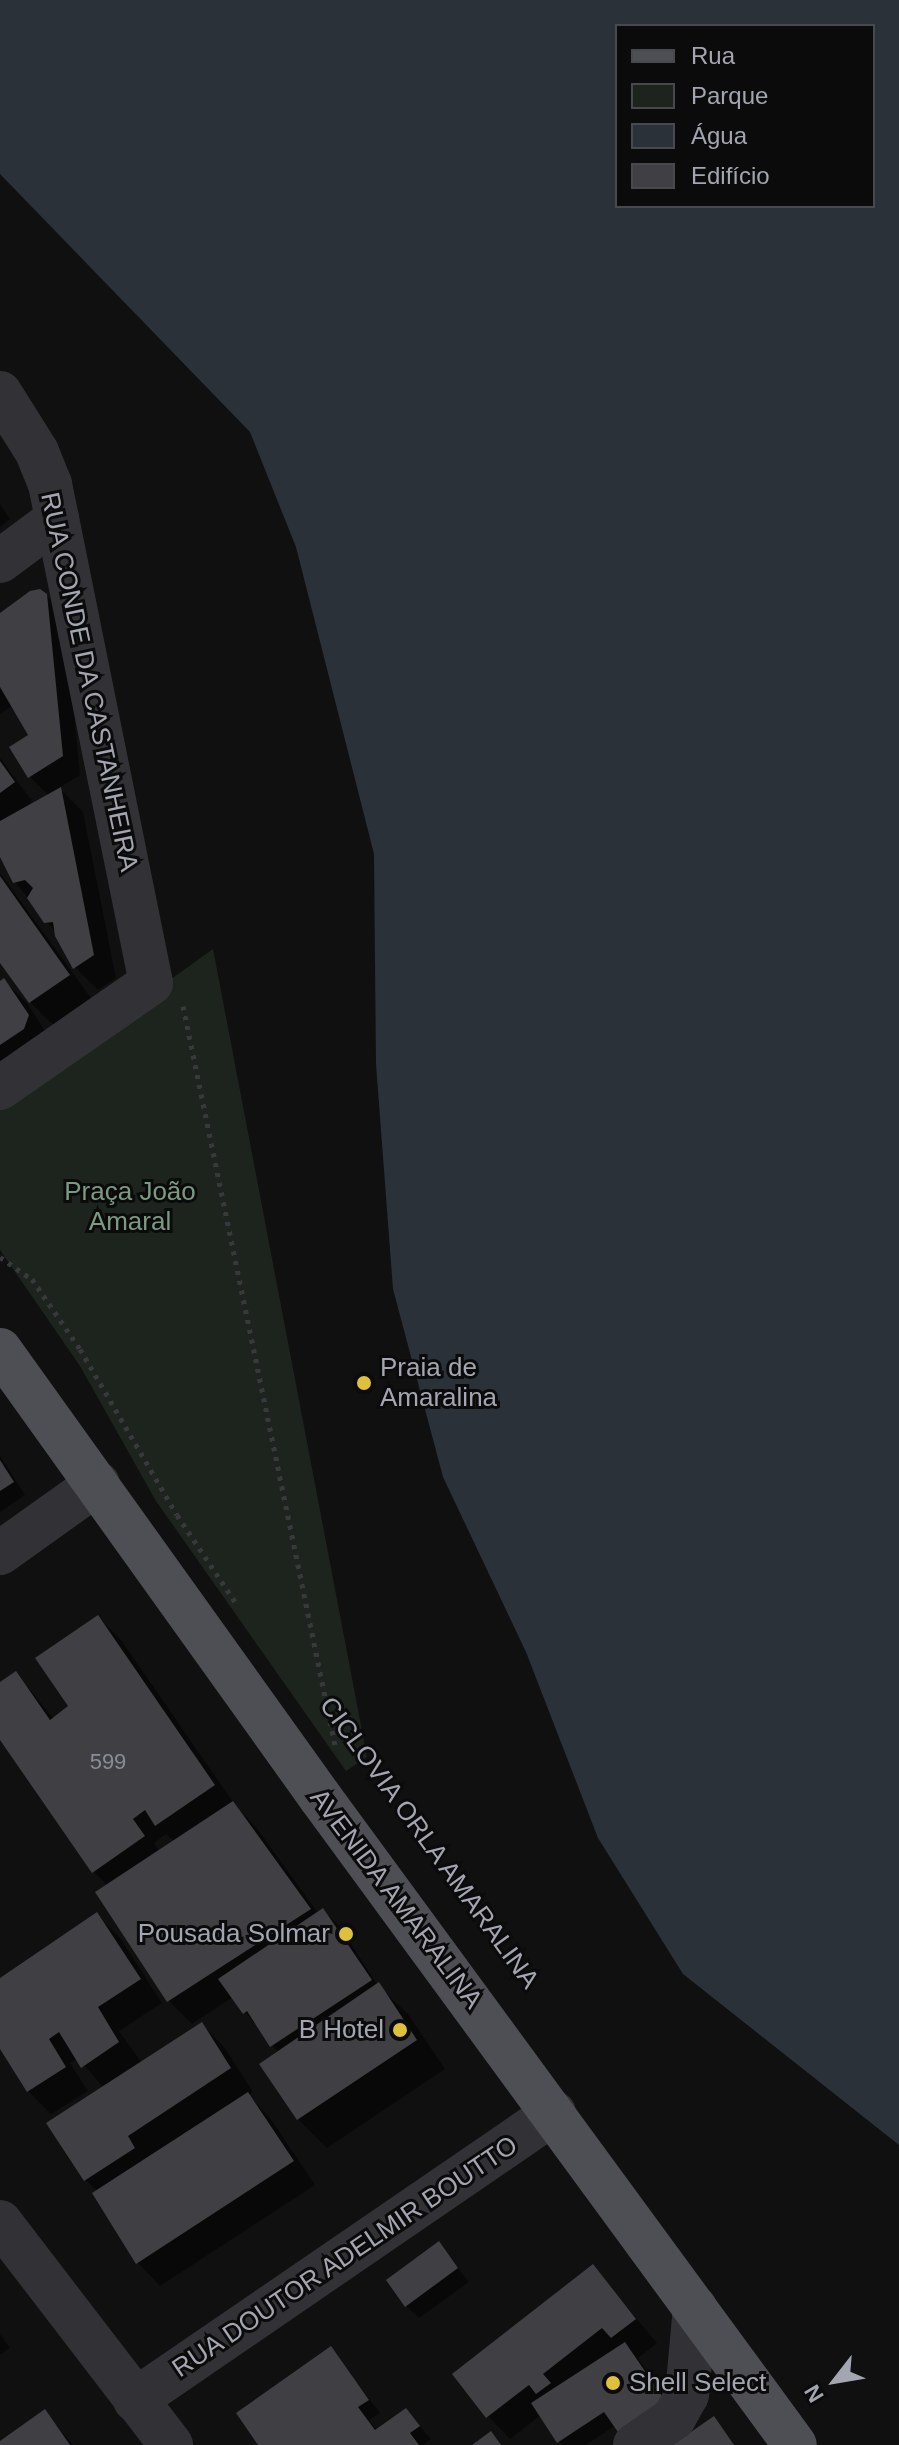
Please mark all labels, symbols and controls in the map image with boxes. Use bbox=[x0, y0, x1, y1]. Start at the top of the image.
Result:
legend bbox=[615, 24, 875, 208]
text: Rua bbox=[691, 42, 735, 69]
text: Parque bbox=[691, 82, 768, 109]
text: Água bbox=[691, 122, 747, 149]
text: Edifício bbox=[691, 162, 770, 189]
street label: RUA CONDE DA CASTANHEIRA bbox=[33, 488, 145, 876]
park label: Praça João Amaral bbox=[64, 1176, 196, 1238]
place label: Praia de Amaralina bbox=[380, 1352, 497, 1414]
marker: Praia de Amaralina bbox=[355, 1374, 373, 1392]
street label: CICLOVIA ORLA AMARALINA bbox=[311, 1689, 547, 1997]
house number: 599 bbox=[90, 1749, 126, 1775]
street label: AVENIDA AMARALINA bbox=[302, 1782, 490, 2016]
place label: Pousada Solmar bbox=[138, 1918, 330, 1950]
marker: Pousada Solmar bbox=[337, 1925, 355, 1943]
place label: B Hotel bbox=[299, 2014, 384, 2046]
marker: B Hotel bbox=[391, 2021, 409, 2039]
street label: RUA DOUTOR ADELMIR BOUTTO bbox=[165, 2129, 525, 2385]
north arrow bbox=[795, 2341, 875, 2421]
place label: Shell Select bbox=[629, 2367, 766, 2399]
marker: Shell Select bbox=[604, 2374, 622, 2392]
text: N bbox=[799, 2380, 829, 2407]

